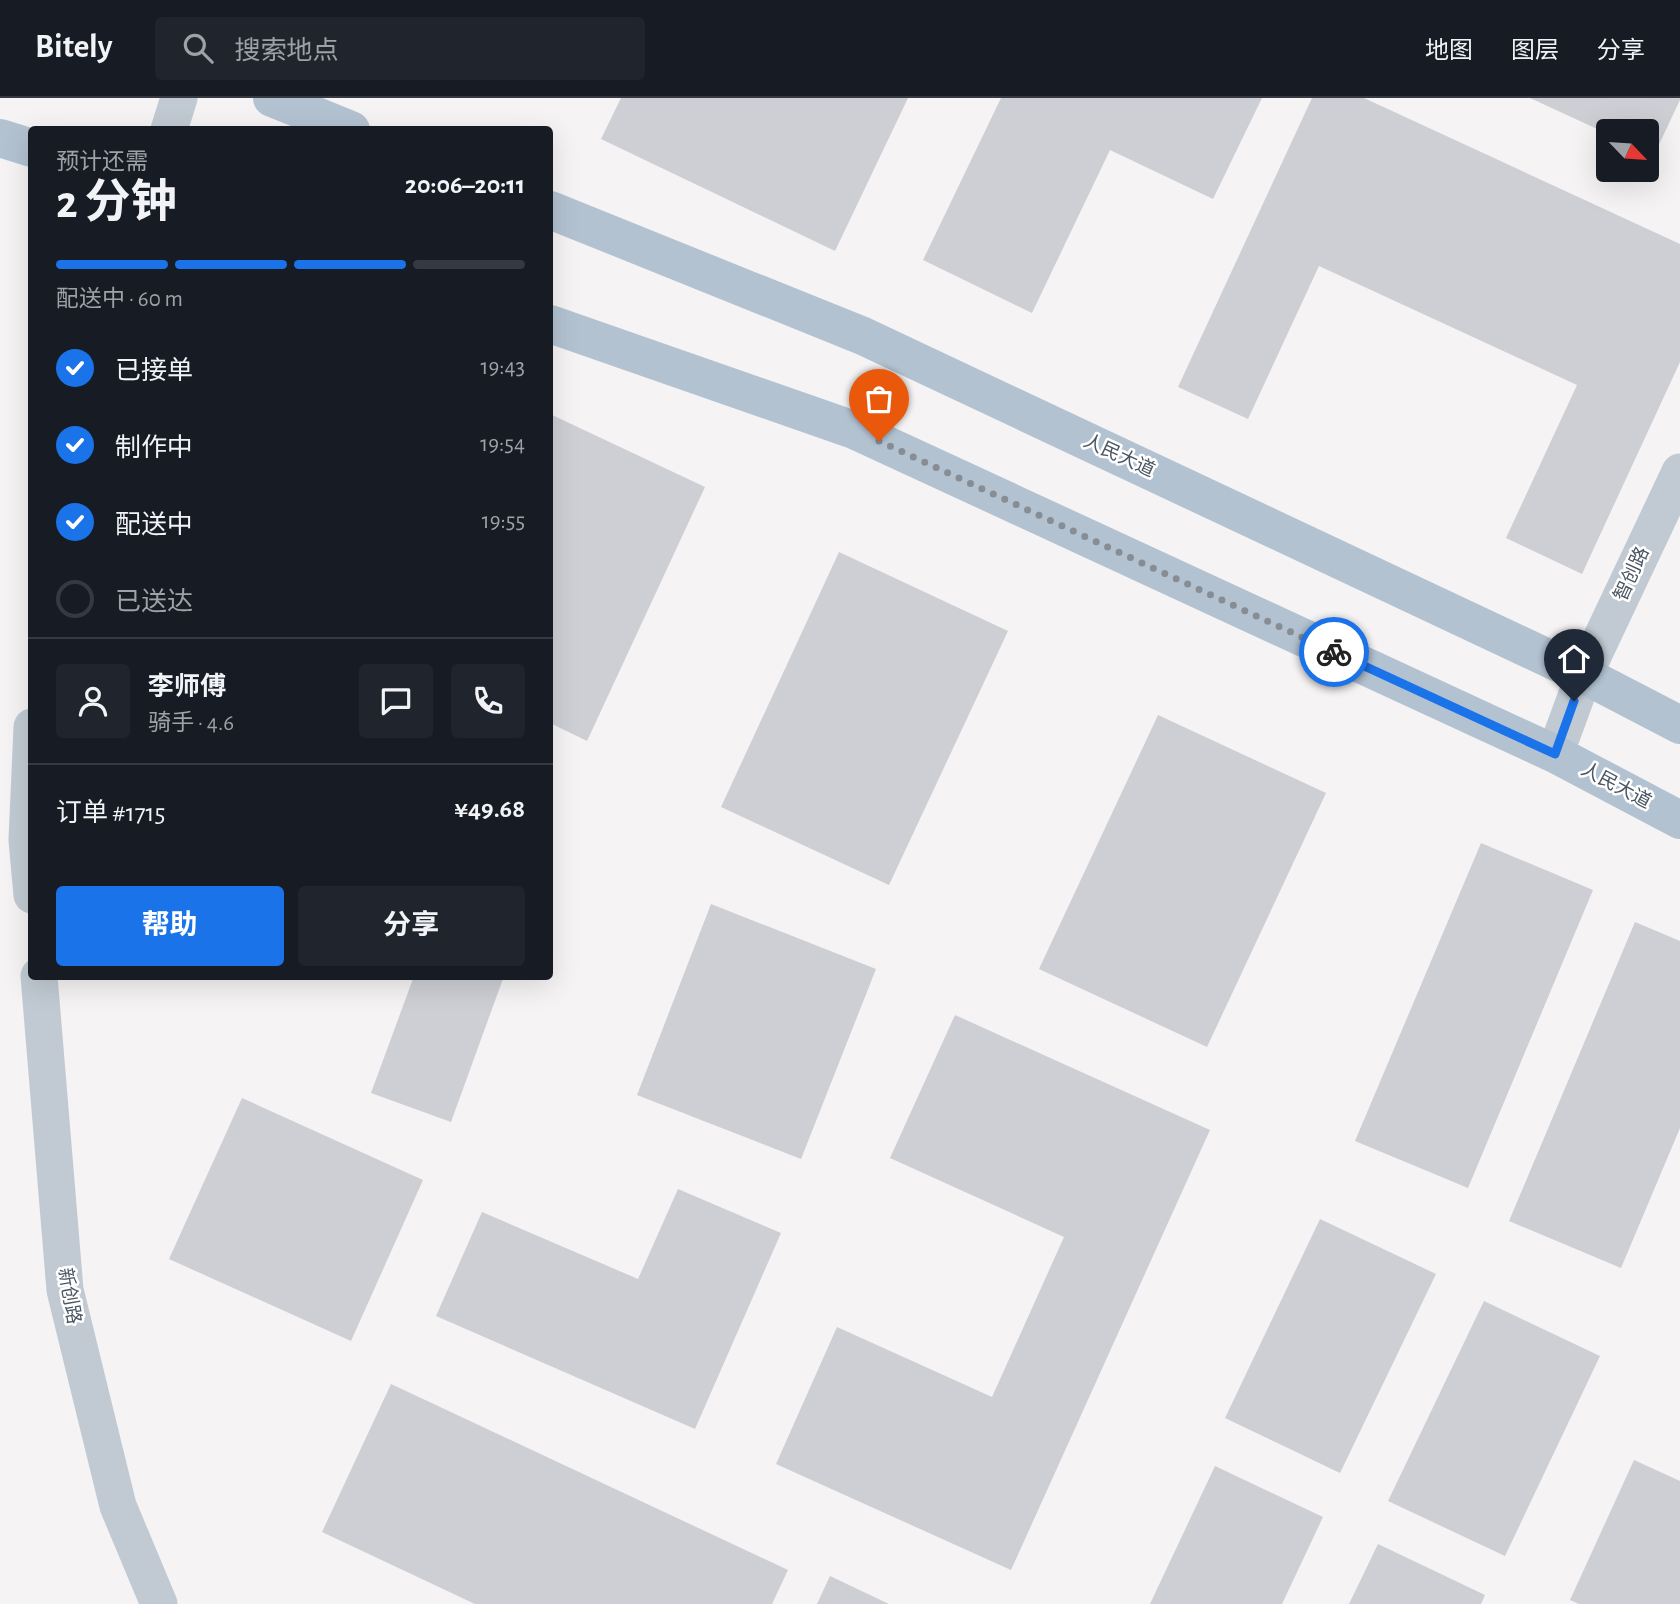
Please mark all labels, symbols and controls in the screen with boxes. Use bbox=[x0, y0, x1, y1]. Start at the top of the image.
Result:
search box bbox=[155, 17, 645, 80]
icon: search bbox=[179, 29, 217, 67]
text: Bitely bbox=[35, 31, 113, 64]
text: 搜索地点 bbox=[235, 38, 339, 64]
text: 地图 bbox=[1425, 39, 1473, 63]
text: 图层 bbox=[1511, 39, 1559, 63]
text: 分享 bbox=[1597, 39, 1645, 63]
north arrow bbox=[1596, 119, 1659, 182]
map controls bbox=[1596, 119, 1659, 182]
text: 预计还需 bbox=[56, 151, 148, 174]
text: 20:06–20:11 bbox=[405, 172, 525, 198]
text: 2 分钟 bbox=[56, 180, 177, 226]
text: 配送中 · 60 m bbox=[56, 288, 183, 311]
icon: check bbox=[56, 349, 94, 387]
text: 19:43 bbox=[480, 356, 525, 379]
text: 已接单 bbox=[115, 358, 193, 384]
pin bbox=[849, 369, 909, 441]
icon: bag bbox=[860, 380, 898, 418]
icon: check bbox=[56, 426, 94, 464]
street label: 人民大道 bbox=[1081, 430, 1158, 481]
text: 19:54 bbox=[480, 433, 525, 456]
text: 制作中 bbox=[115, 435, 193, 461]
icon: check bbox=[56, 503, 94, 541]
text: 19:55 bbox=[482, 510, 525, 533]
text: 配送中 bbox=[115, 512, 193, 538]
street label: 智创路 bbox=[1610, 543, 1653, 604]
text: 已送达 bbox=[115, 589, 193, 615]
courier bbox=[1299, 617, 1369, 687]
pin bbox=[1544, 629, 1604, 701]
icon: bike bbox=[1315, 633, 1353, 671]
icon: home bbox=[1555, 640, 1593, 678]
button: person bbox=[56, 664, 130, 738]
button: chat bbox=[359, 664, 433, 738]
button: phone bbox=[451, 664, 525, 738]
text: 李师傅 bbox=[148, 674, 226, 700]
text: 骑手 · 4.6 bbox=[148, 712, 234, 735]
street label: 人民大道 bbox=[1578, 759, 1654, 812]
text: ¥49.68 bbox=[454, 796, 525, 822]
text: 订单 #1715 bbox=[56, 800, 165, 826]
button: 帮助 bbox=[56, 886, 284, 966]
button: 分享 bbox=[298, 886, 525, 966]
street label: 新创路 bbox=[55, 1266, 85, 1326]

